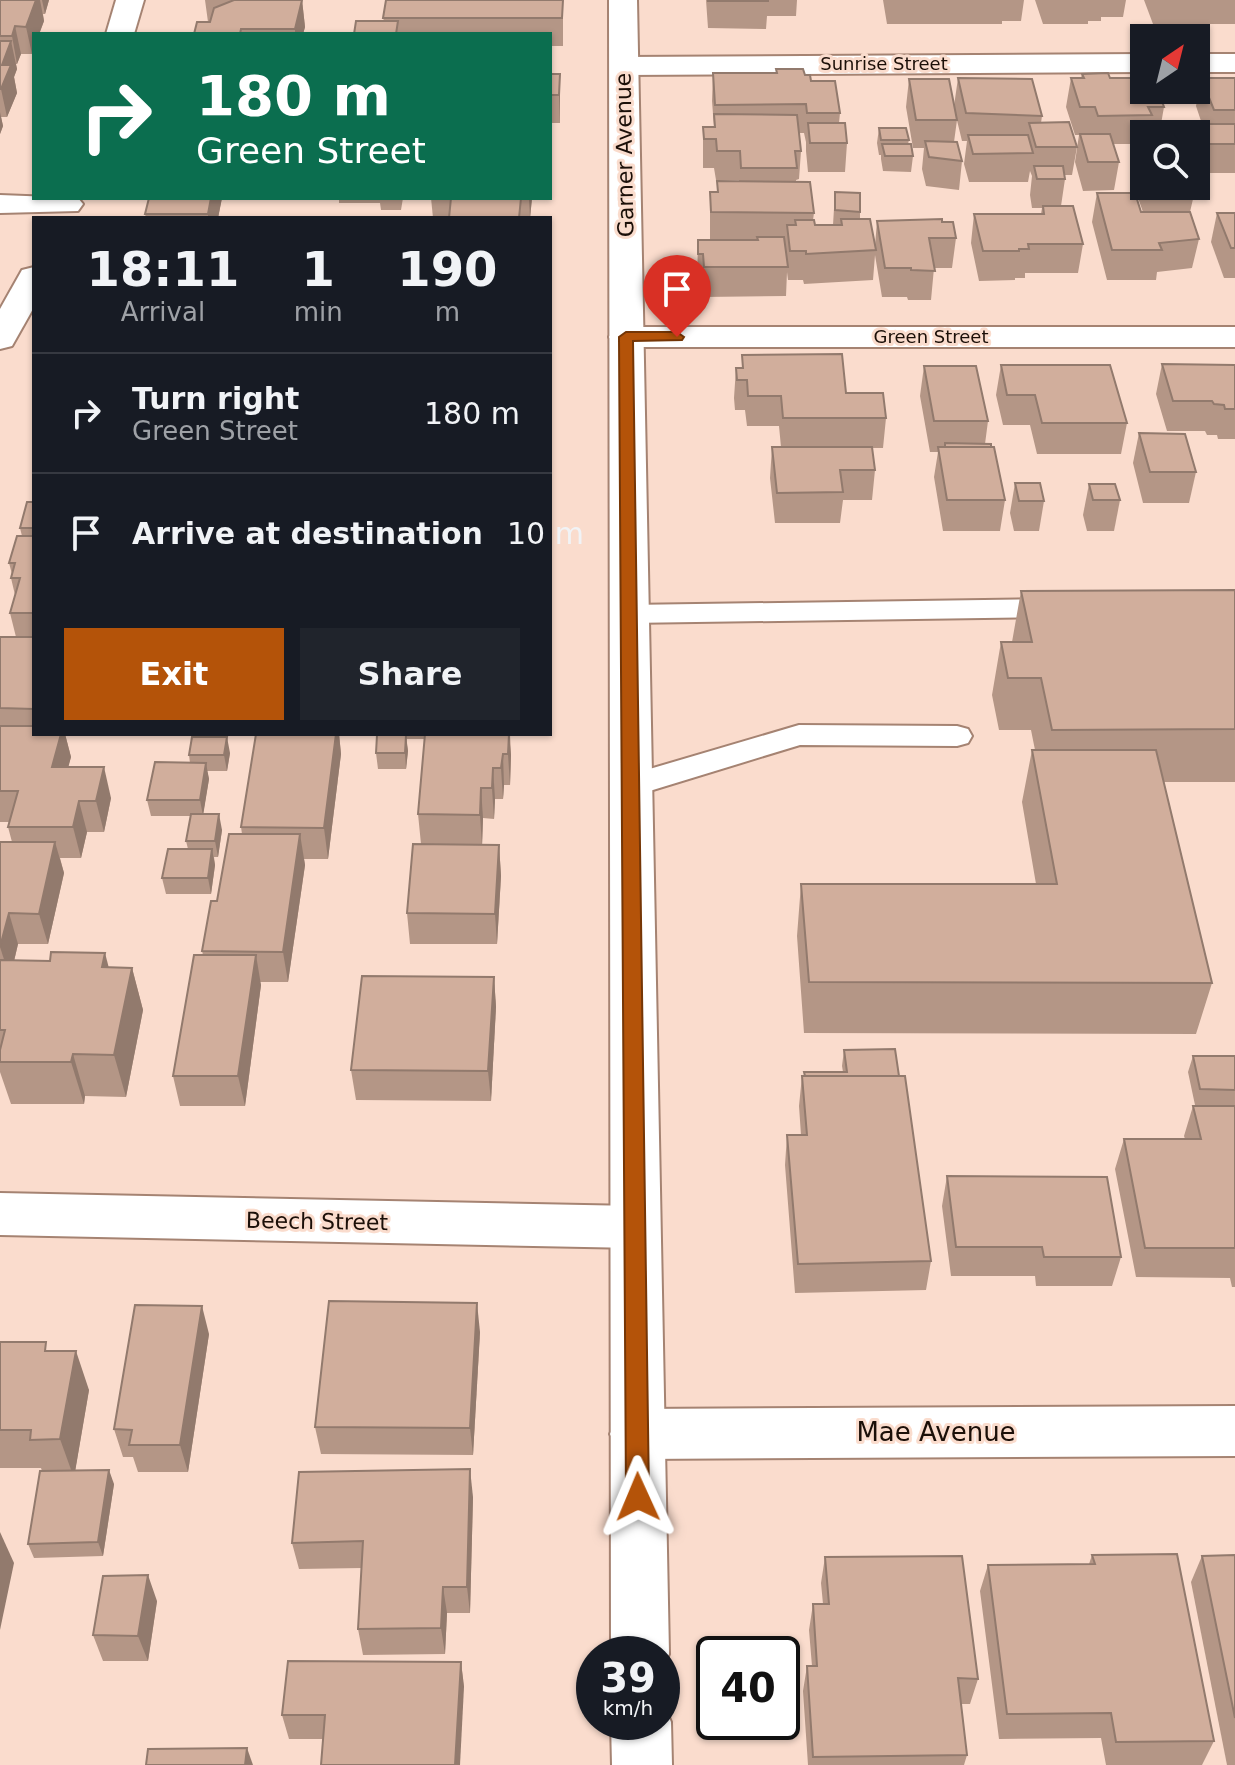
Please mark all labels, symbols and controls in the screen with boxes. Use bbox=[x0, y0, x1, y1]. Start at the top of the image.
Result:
north arrow bbox=[1130, 24, 1210, 104]
map controls bbox=[1130, 24, 1210, 200]
street label: Sunrise Street bbox=[820, 53, 948, 74]
text: 180 m bbox=[196, 63, 391, 128]
icon: right bbox=[64, 64, 168, 168]
street label: Garner Avenue bbox=[611, 73, 638, 237]
button: search bbox=[1130, 120, 1210, 200]
text: Green Street bbox=[196, 130, 426, 171]
text: 18:11 bbox=[86, 241, 239, 297]
text: 1 bbox=[302, 241, 335, 297]
text: 190 bbox=[397, 241, 497, 297]
pin bbox=[643, 255, 711, 337]
icon: arrive bbox=[655, 267, 699, 311]
text: Arrival bbox=[121, 297, 205, 327]
text: min bbox=[294, 297, 343, 327]
text: m bbox=[435, 297, 460, 327]
street label: Green Street bbox=[874, 326, 988, 347]
text: Turn right bbox=[132, 381, 299, 416]
icon: right bbox=[64, 391, 108, 435]
text: 180 m bbox=[424, 396, 520, 431]
text: Green Street bbox=[132, 416, 298, 446]
icon: arrive bbox=[64, 511, 108, 555]
text: Arrive at destination bbox=[132, 516, 483, 551]
text: 10 m bbox=[507, 516, 584, 551]
button: Exit bbox=[64, 628, 284, 720]
button: Share bbox=[300, 628, 520, 720]
street label: Beech Street bbox=[246, 1208, 389, 1235]
street label: Mae Avenue bbox=[856, 1417, 1016, 1447]
position arrow bbox=[596, 1455, 680, 1539]
speed limit sign: 40 bbox=[696, 1636, 800, 1740]
text: 39 bbox=[600, 1655, 656, 1701]
text: km/h bbox=[603, 1696, 653, 1720]

